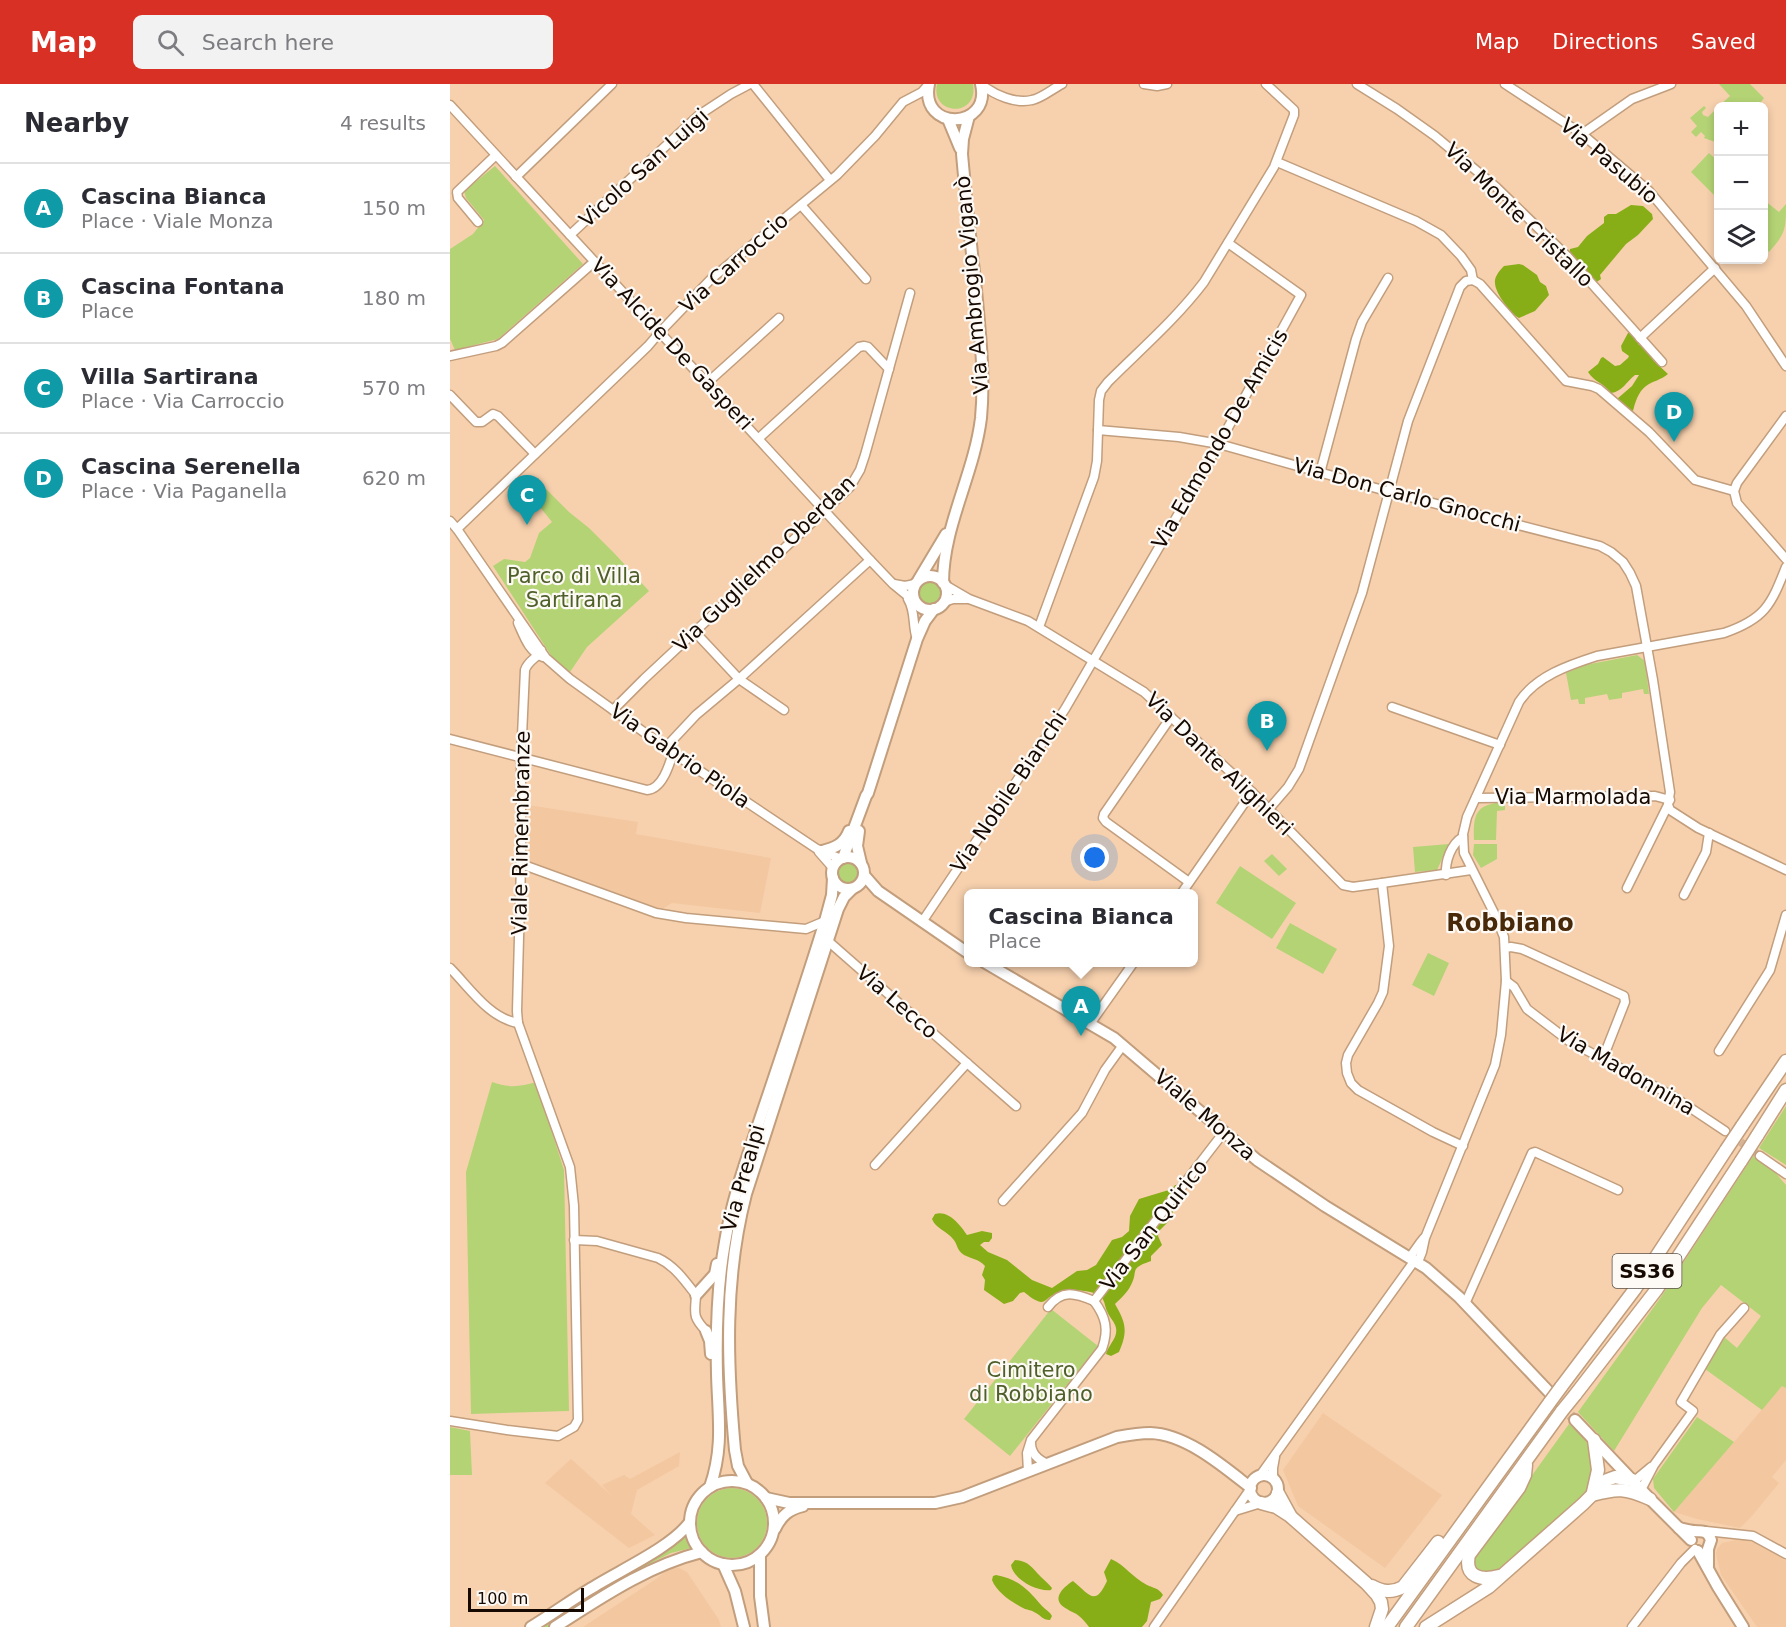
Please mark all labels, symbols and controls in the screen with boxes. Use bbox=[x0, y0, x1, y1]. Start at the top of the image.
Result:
search box bbox=[133, 15, 553, 69]
text: Map bbox=[30, 26, 97, 59]
icon: search bbox=[154, 26, 187, 59]
text: Search here bbox=[202, 30, 334, 55]
text: Map bbox=[1475, 30, 1519, 54]
text: Directions bbox=[1552, 30, 1658, 54]
text: Saved bbox=[1691, 30, 1756, 54]
map controls bbox=[1714, 102, 1768, 264]
button: + bbox=[1714, 102, 1768, 156]
street label: Vicolo San Luigi bbox=[575, 104, 713, 232]
text: Nearby bbox=[24, 108, 129, 138]
text: 4 results bbox=[340, 111, 426, 135]
street label: Via Pasubio bbox=[1555, 113, 1663, 209]
street label: Via Monte Cristallo bbox=[1440, 138, 1598, 292]
button: − bbox=[1714, 156, 1768, 210]
street label: Via Ambrogio Viganò bbox=[950, 175, 994, 395]
text: Cascina Bianca bbox=[81, 184, 267, 209]
text: A bbox=[36, 196, 51, 220]
text: 150 m bbox=[362, 196, 426, 220]
street label: Via Carroccio bbox=[675, 208, 793, 318]
text: Place · Viale Monza bbox=[81, 209, 273, 233]
button: layers bbox=[1714, 210, 1768, 264]
street label: Via Alcide De Gasperi bbox=[586, 253, 758, 435]
text: Cascina Fontana bbox=[81, 274, 285, 299]
text: B bbox=[36, 286, 51, 310]
text: 180 m bbox=[362, 286, 426, 310]
text: Place bbox=[81, 299, 134, 323]
street label: Via Edmondo De Amicis bbox=[1147, 325, 1293, 553]
text: Villa Sartirana bbox=[81, 364, 259, 389]
text: C bbox=[36, 376, 51, 400]
text: 570 m bbox=[362, 376, 426, 400]
text: Place · Via Carroccio bbox=[81, 389, 285, 413]
pin: D bbox=[1654, 392, 1694, 442]
street label: Via Don Carlo Gnocchi bbox=[1291, 453, 1523, 537]
text: Cascina Serenella bbox=[81, 454, 301, 479]
text: D bbox=[35, 466, 52, 490]
text: 620 m bbox=[362, 466, 426, 490]
street label: Via Guglielmo Oberdan bbox=[668, 471, 860, 657]
pin: C bbox=[508, 476, 547, 525]
text: Place · Via Paganella bbox=[81, 479, 287, 503]
park label: Parco di Villa Sartirana bbox=[507, 564, 641, 612]
street label: Via Dante Alighieri bbox=[1140, 688, 1298, 840]
street label: Via Gabrio Piola bbox=[605, 699, 755, 813]
pin: B bbox=[1248, 702, 1286, 751]
street label: Via Nobile Bianchi bbox=[946, 707, 1072, 877]
street label: Viale Rimembranze bbox=[507, 731, 535, 935]
street label: Via Marmolada bbox=[1495, 785, 1651, 809]
your location bbox=[1080, 843, 1109, 872]
popup bbox=[964, 889, 1198, 967]
text: Cascina Bianca bbox=[988, 904, 1174, 929]
district label: Robbiano bbox=[1446, 909, 1574, 937]
text: Place bbox=[988, 929, 1041, 953]
street label: Via Lecco bbox=[852, 960, 942, 1044]
pin: A bbox=[1062, 986, 1100, 1036]
street label: Via Madonnina bbox=[1553, 1022, 1699, 1120]
street label: Viale Monza bbox=[1149, 1065, 1261, 1165]
street label: Via Prealpi bbox=[716, 1122, 770, 1234]
street label: Via San Quirico bbox=[1095, 1155, 1213, 1295]
road number: SS36 bbox=[1612, 1254, 1682, 1288]
park label: Cimitero di Robbiano bbox=[969, 1358, 1093, 1406]
scale bar bbox=[468, 1585, 584, 1612]
text: 100 m bbox=[477, 1589, 528, 1608]

